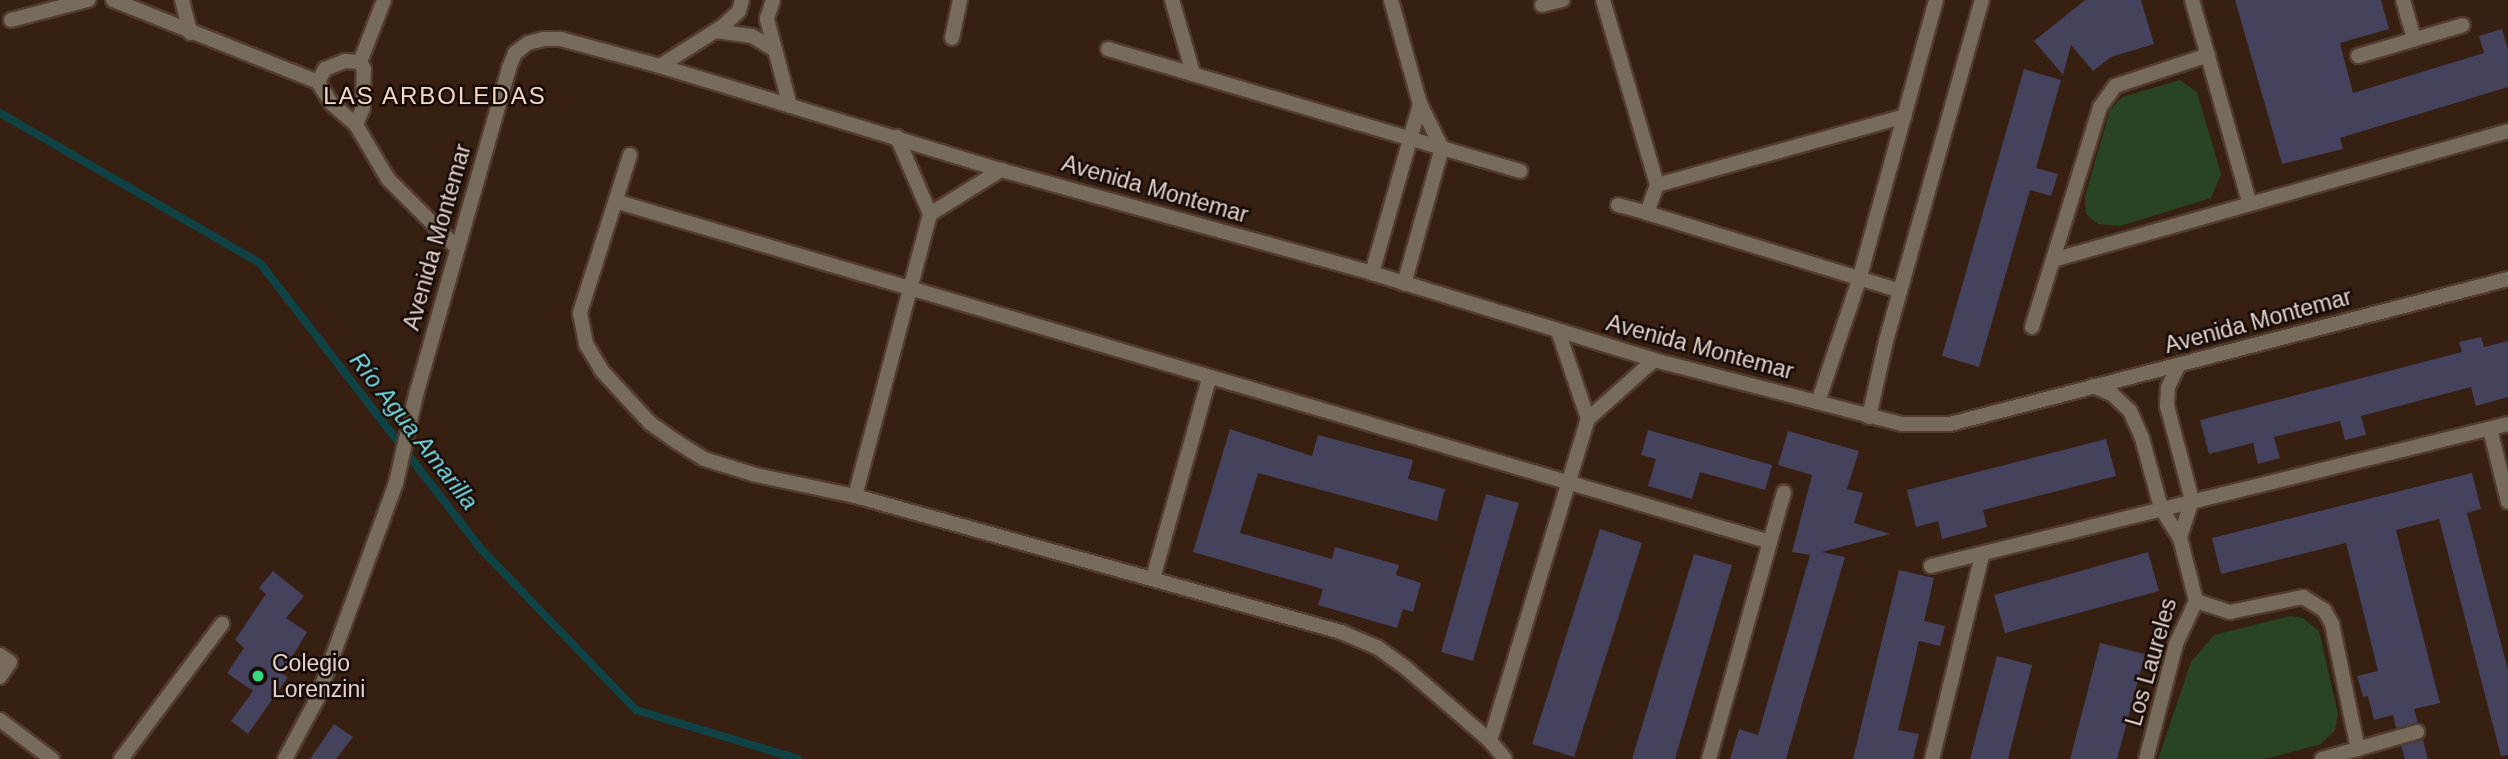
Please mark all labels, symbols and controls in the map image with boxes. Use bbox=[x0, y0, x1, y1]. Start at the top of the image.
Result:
district label: LAS ARBOLEDAS bbox=[324, 82, 546, 110]
street label: Avenida Montemar bbox=[397, 141, 477, 333]
street label: Avenida Montemar bbox=[1059, 149, 1251, 229]
street label: Avenida Montemar bbox=[2161, 283, 2355, 359]
street label: Avenida Montemar bbox=[1603, 309, 1797, 385]
water label: Río Agua Amarilla bbox=[343, 346, 485, 516]
street label: Los Laureles bbox=[2120, 595, 2182, 729]
place label: Colegio Lorenzini bbox=[272, 649, 365, 703]
marker: Colegio Lorenzini bbox=[250, 668, 266, 684]

